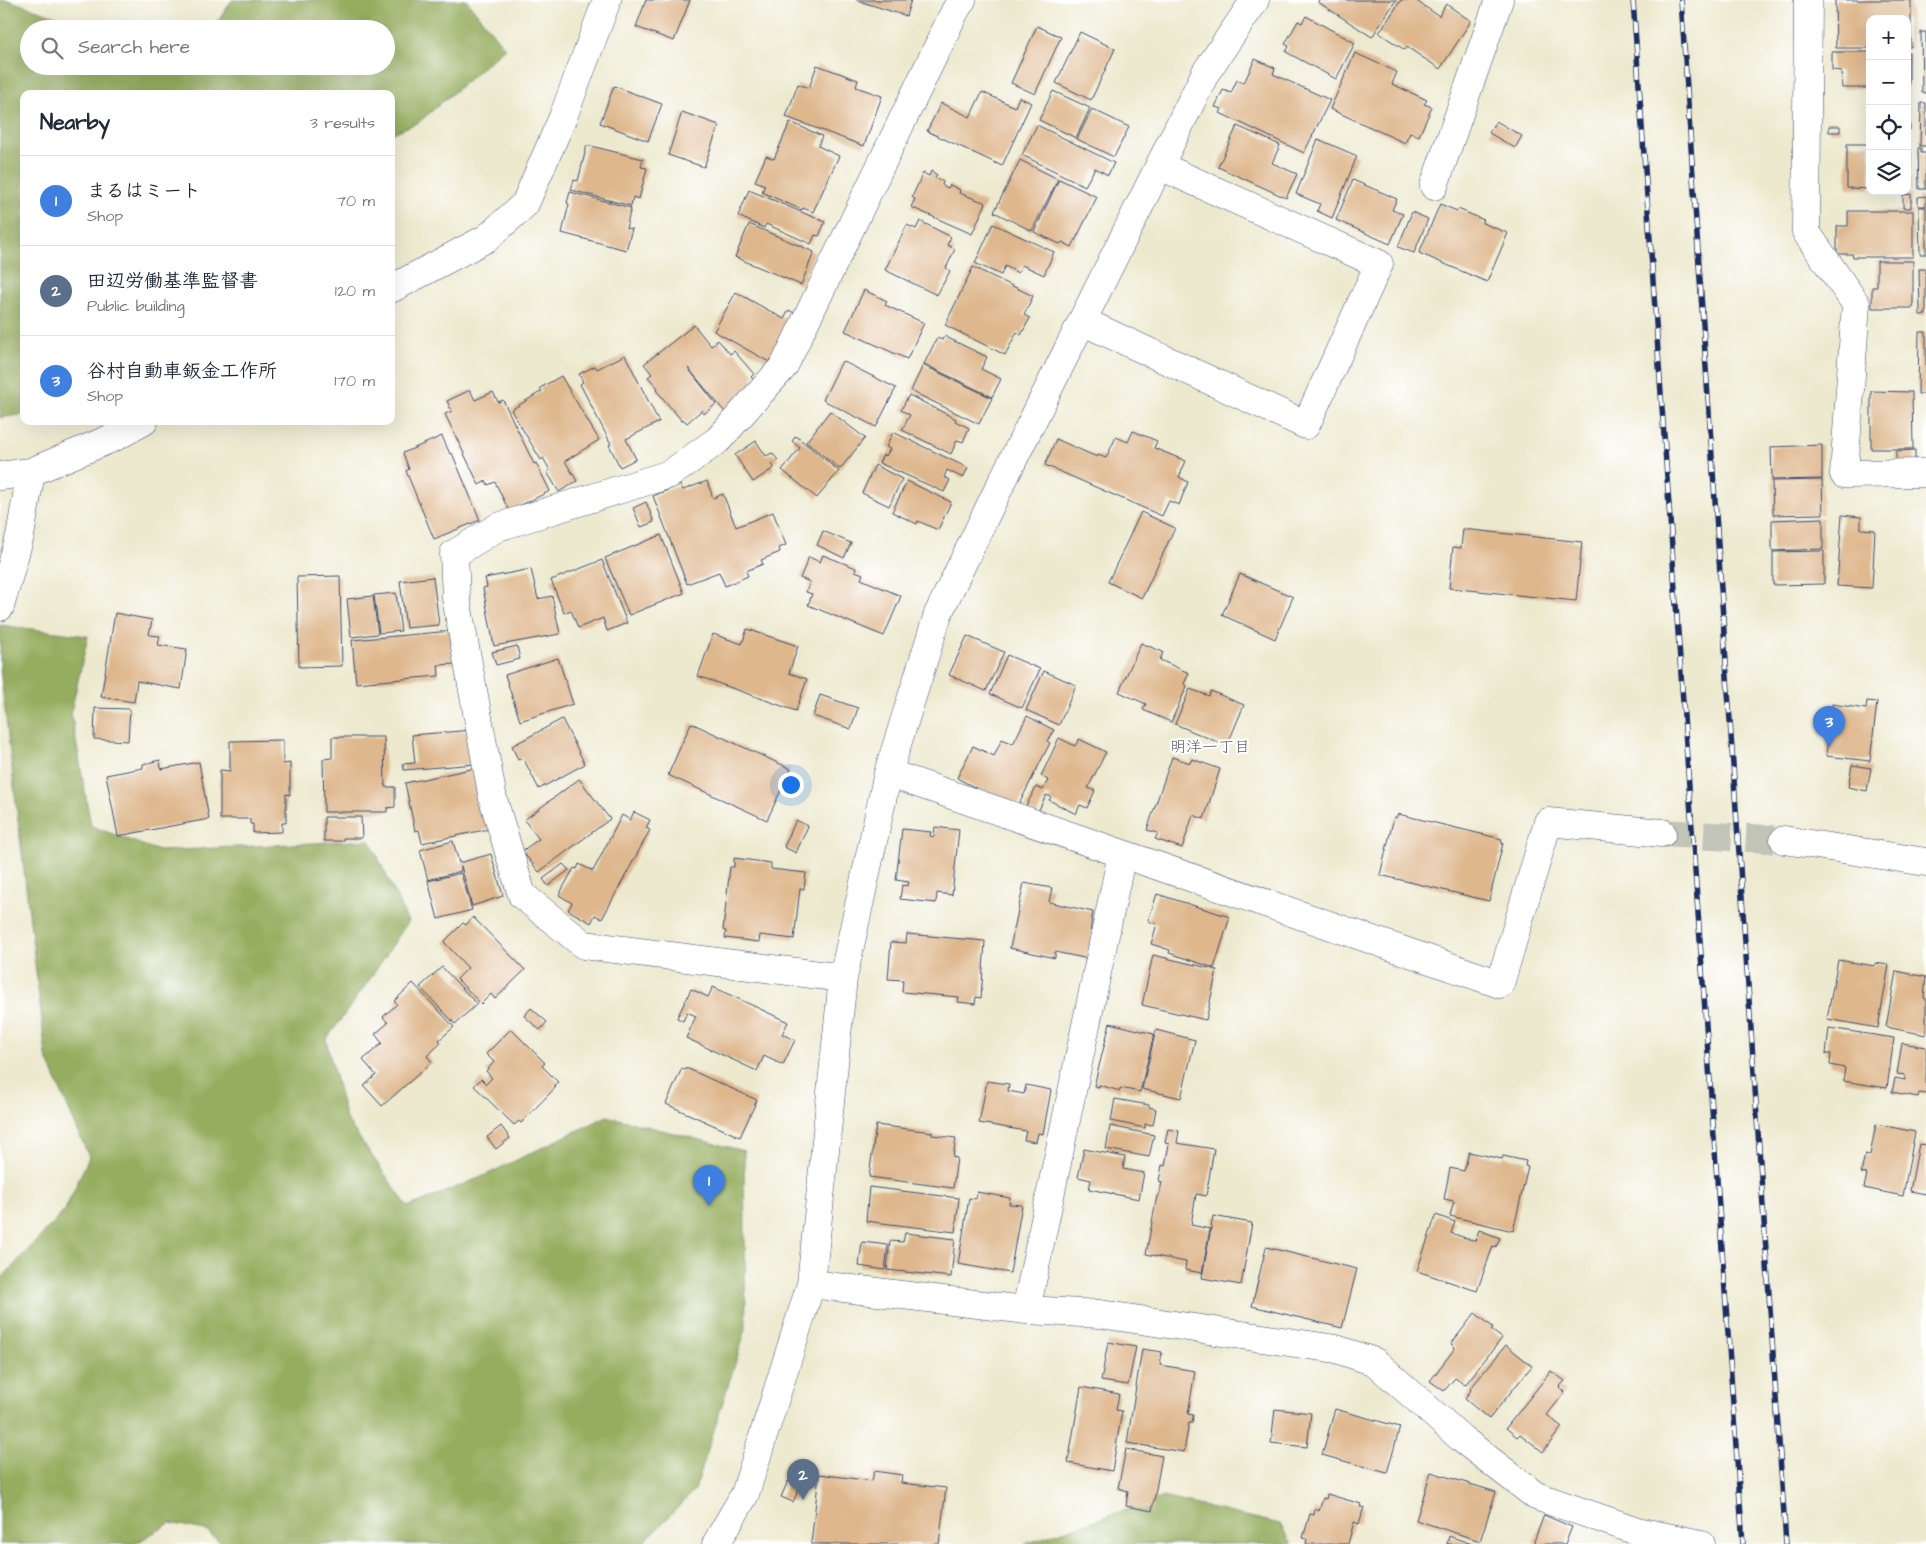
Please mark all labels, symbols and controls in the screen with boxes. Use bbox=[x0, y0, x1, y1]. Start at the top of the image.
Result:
map controls bbox=[1866, 15, 1911, 195]
button: + bbox=[1866, 15, 1911, 60]
search box bbox=[20, 20, 395, 75]
icon: search bbox=[38, 34, 66, 62]
text: Search here bbox=[78, 34, 190, 61]
button: − bbox=[1866, 60, 1911, 105]
button: locate bbox=[1866, 105, 1911, 150]
text: Nearby bbox=[40, 108, 110, 137]
text: 3 results bbox=[310, 112, 375, 134]
button: layers bbox=[1866, 150, 1911, 195]
text: まるはミート bbox=[87, 178, 201, 205]
text: 1 bbox=[55, 190, 57, 212]
text: 70 m bbox=[336, 190, 375, 212]
text: Shop bbox=[87, 205, 123, 227]
text: 田辺労働基準監督書 bbox=[87, 268, 258, 295]
text: 2 bbox=[51, 280, 61, 302]
text: 120 m bbox=[335, 280, 375, 302]
text: Public building bbox=[87, 295, 185, 317]
text: 谷村自動車鈑金工作所 bbox=[87, 358, 277, 385]
text: 3 bbox=[52, 370, 60, 392]
text: 170 m bbox=[334, 370, 375, 392]
text: Shop bbox=[87, 385, 123, 407]
pin: 3 bbox=[1813, 706, 1845, 747]
district label: 明洋一丁目 bbox=[1170, 736, 1250, 758]
your location bbox=[778, 772, 804, 798]
pin: 1 bbox=[693, 1165, 725, 1206]
pin: 2 bbox=[787, 1459, 819, 1500]

